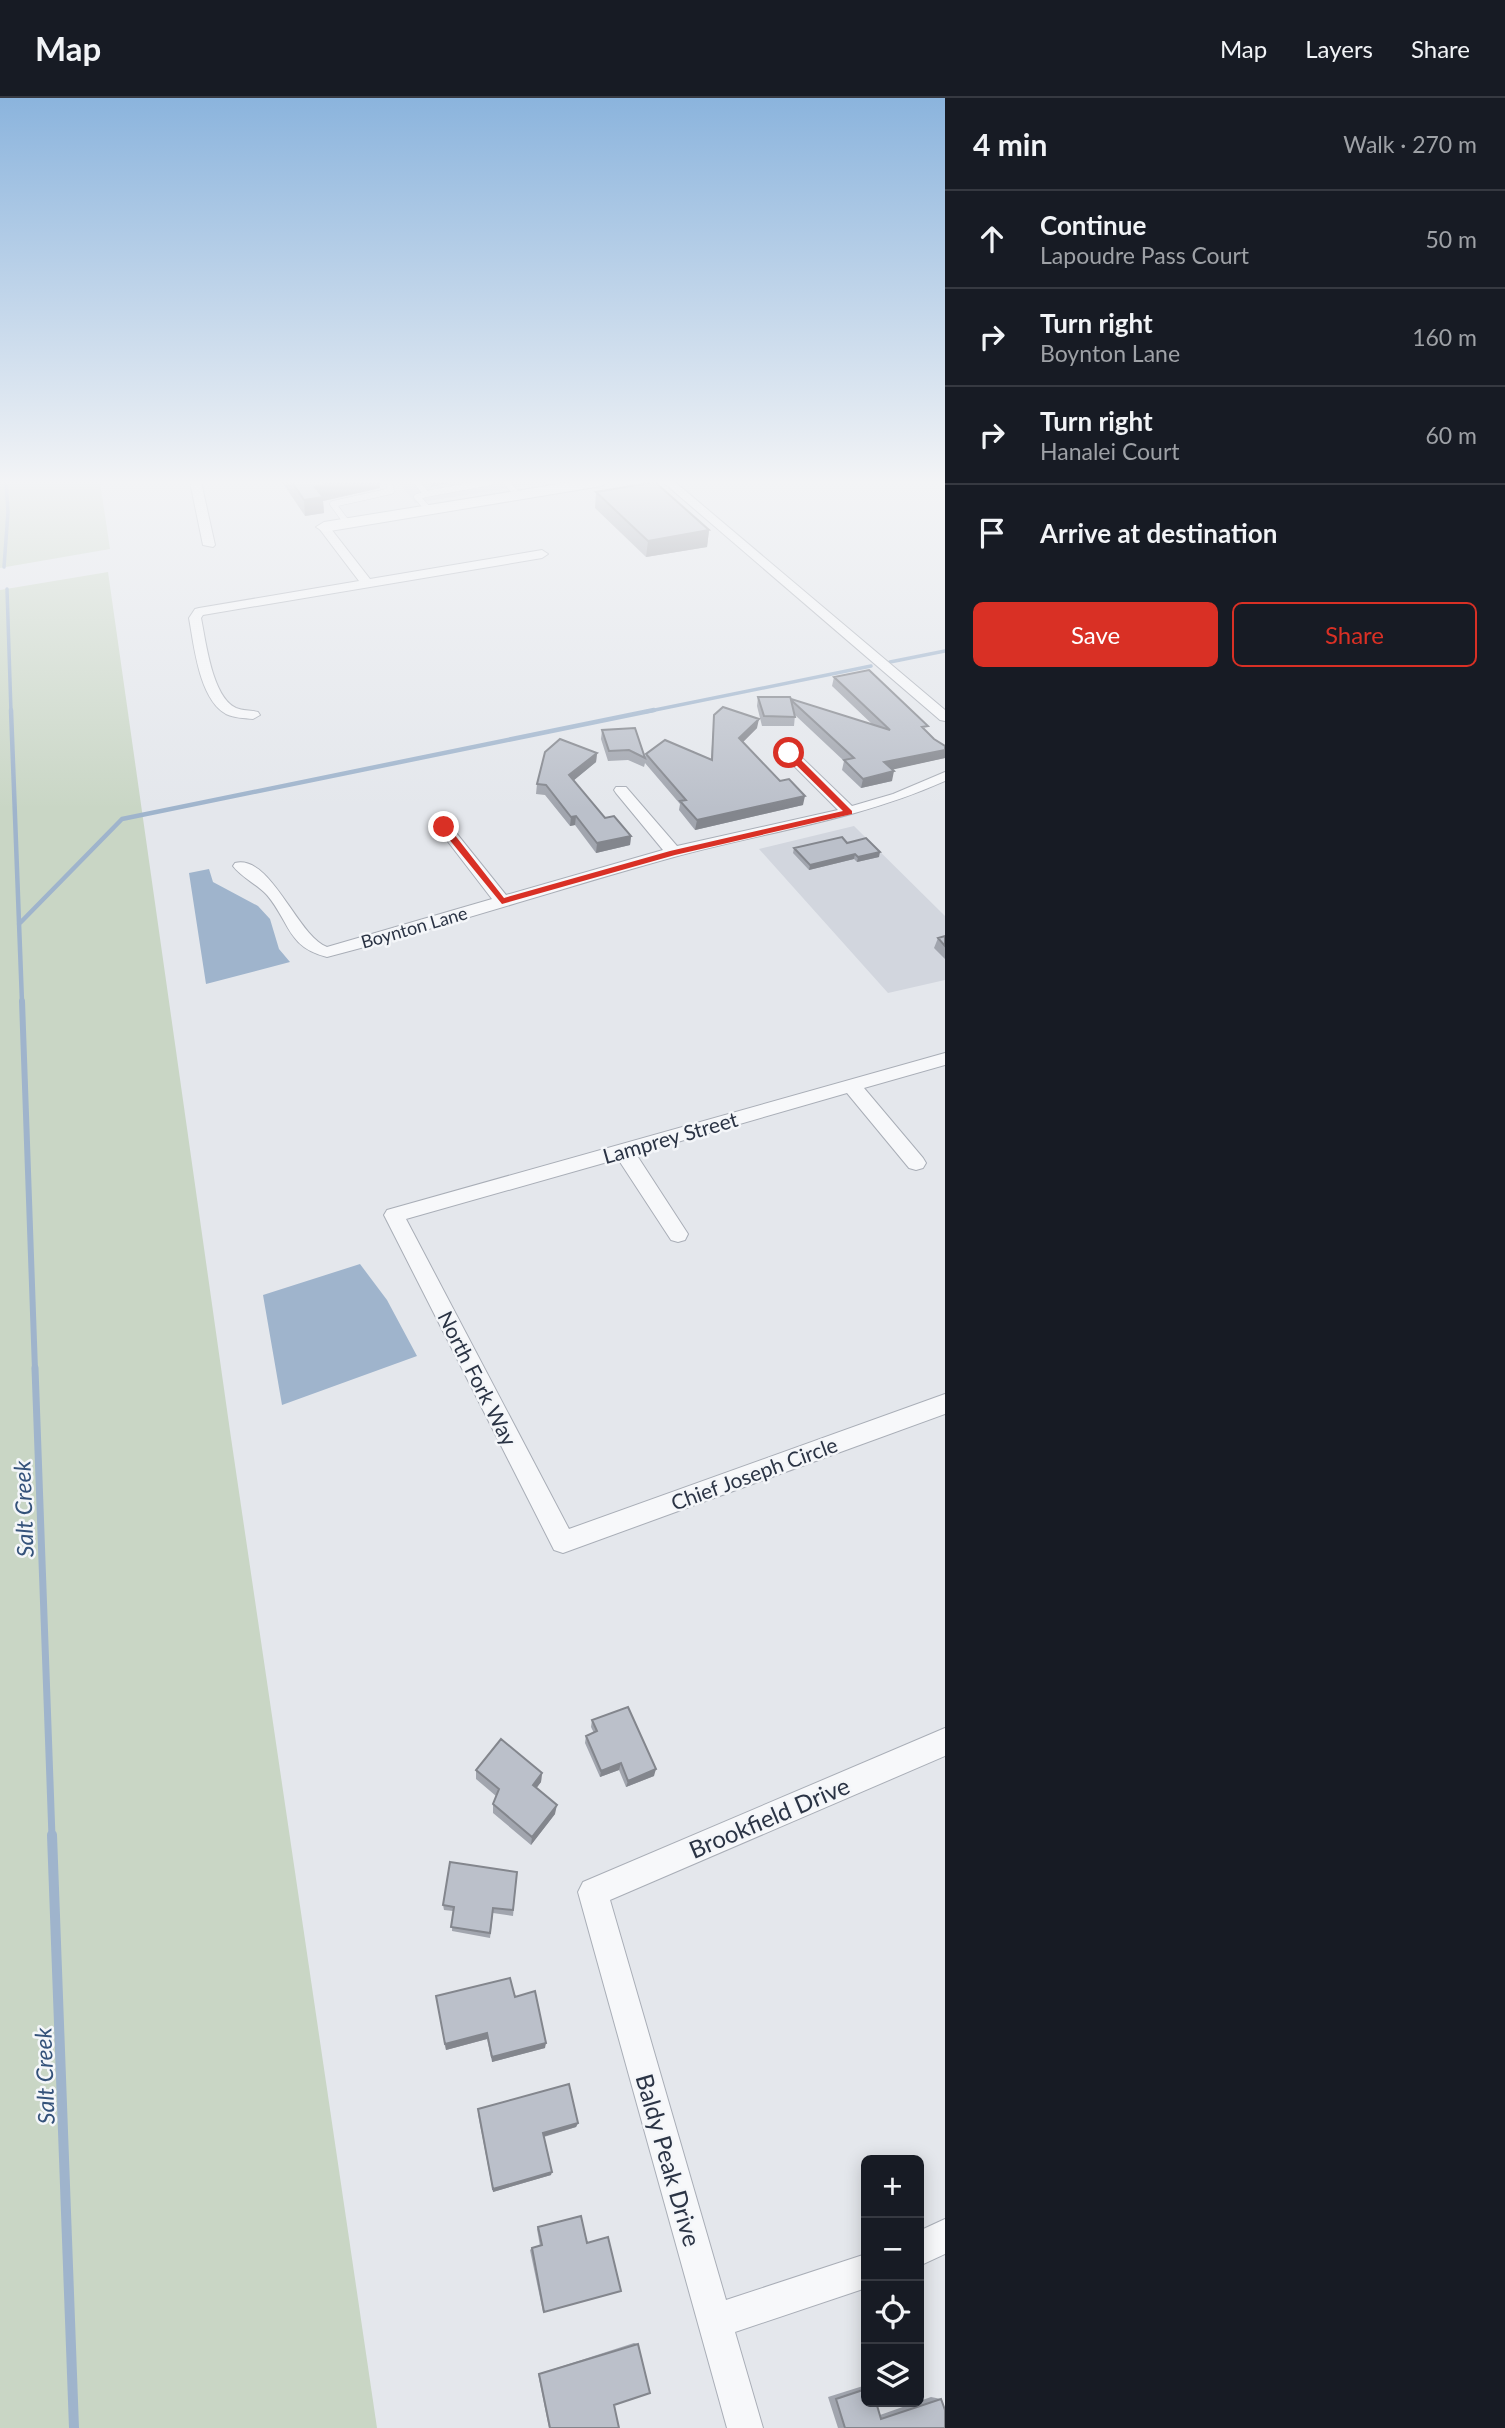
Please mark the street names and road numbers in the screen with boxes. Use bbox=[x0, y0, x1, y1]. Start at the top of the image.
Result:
street label: Boynton Lane bbox=[358, 901, 470, 953]
street label: Lamprey Street bbox=[600, 1106, 741, 1168]
street label: North Fork Way bbox=[433, 1307, 523, 1450]
street label: Chief Joseph Circle bbox=[667, 1431, 841, 1515]
street label: Brookfield Drive bbox=[684, 1770, 854, 1864]
street label: Baldy Peak Drive bbox=[630, 2070, 708, 2250]

